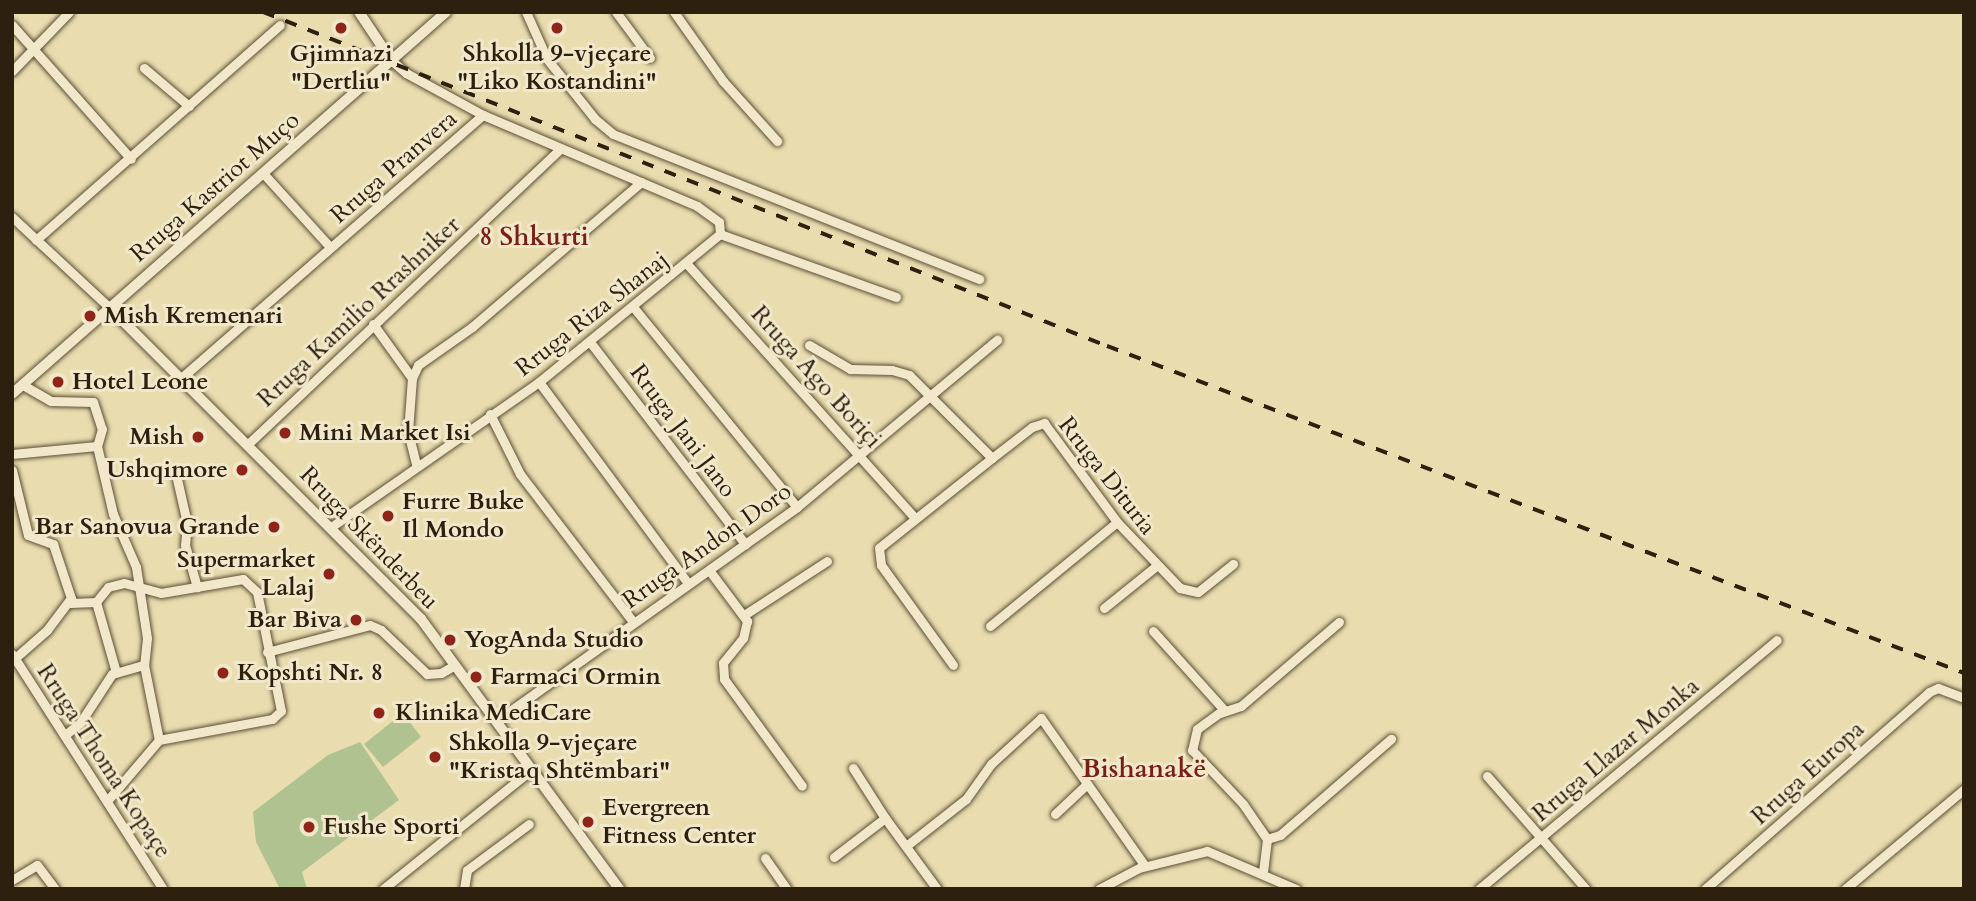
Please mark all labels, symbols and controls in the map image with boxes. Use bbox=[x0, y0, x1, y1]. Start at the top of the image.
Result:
marker: Gjimnazi "Dertliu" bbox=[333, 20, 349, 36]
marker: Shkolla 9-vjeçare "Liko Kostandini" bbox=[549, 20, 565, 36]
place label: Gjimnazi "Dertliu" bbox=[289, 40, 393, 96]
place label: Shkolla 9-vjeçare "Liko Kostandini" bbox=[457, 40, 657, 96]
street label: Rruga Pranvera bbox=[325, 104, 463, 230]
street label: Rruga Kastriot Muço bbox=[124, 106, 306, 268]
street label: Rruga Kamilio Rrashniker bbox=[252, 211, 466, 413]
district label: 8 Shkurti bbox=[479, 221, 589, 253]
street label: Rruga Riza Shanaj bbox=[510, 245, 674, 383]
street label: Rruga Ago Boriçi bbox=[745, 300, 887, 454]
place label: Mish Kremenari bbox=[104, 302, 283, 330]
marker: Mish Kremenari bbox=[82, 308, 98, 324]
street label: Rruga Jani Jano bbox=[624, 359, 742, 503]
place label: Hotel Leone bbox=[72, 368, 208, 396]
marker: Hotel Leone bbox=[50, 374, 66, 390]
street label: Rruga Dituria bbox=[1052, 411, 1162, 541]
place label: Mini Market Isi bbox=[299, 419, 471, 447]
place label: Mish bbox=[129, 423, 184, 451]
marker: Mini Market Isi bbox=[277, 425, 293, 441]
marker: Mish bbox=[190, 429, 206, 445]
place label: Ushqimore bbox=[106, 456, 228, 484]
street label: Rruga Skënderbeu bbox=[293, 461, 445, 615]
marker: Ushqimore bbox=[234, 462, 250, 478]
street label: Rruga Andon Doro bbox=[617, 477, 797, 615]
place label: Furre Buke Il Mondo bbox=[402, 488, 524, 544]
marker: Furre Buke Il Mondo bbox=[380, 508, 396, 524]
place label: Bar Sanovua Grande bbox=[35, 513, 260, 541]
marker: Bar Sanovua Grande bbox=[266, 519, 282, 535]
place label: Supermarket Lalaj bbox=[177, 546, 315, 602]
marker: Supermarket Lalaj bbox=[321, 566, 337, 582]
place label: Bar Biva bbox=[247, 606, 342, 634]
marker: Bar Biva bbox=[348, 612, 364, 628]
place label: YogAnda Studio bbox=[464, 626, 644, 654]
marker: YogAnda Studio bbox=[442, 632, 458, 648]
street label: Rruga Thoma Kopaçe bbox=[31, 659, 177, 863]
place label: Kopshti Nr. 8 bbox=[237, 659, 383, 687]
place label: Farmaci Ormin bbox=[490, 663, 661, 691]
marker: Kopshti Nr. 8 bbox=[215, 665, 231, 681]
marker: Farmaci Ormin bbox=[468, 669, 484, 685]
street label: Rruga Llazar Monka bbox=[1527, 672, 1705, 828]
place label: Klinika MediCare bbox=[395, 699, 592, 727]
marker: Klinika MediCare bbox=[369, 703, 389, 723]
street label: Rruga Europa bbox=[1746, 715, 1870, 831]
place label: Shkolla 9-vjeçare "Kristaq Shtëmbari" bbox=[449, 729, 670, 785]
marker: Shkolla 9-vjeçare "Kristaq Shtëmbari" bbox=[427, 749, 443, 765]
district label: Bishanakë bbox=[1082, 753, 1206, 785]
place label: Evergreen Fitness Center bbox=[602, 794, 756, 850]
place label: Fushe Sporti bbox=[323, 813, 459, 841]
marker: Evergreen Fitness Center bbox=[580, 814, 596, 830]
marker: Fushe Sporti bbox=[301, 819, 317, 835]

